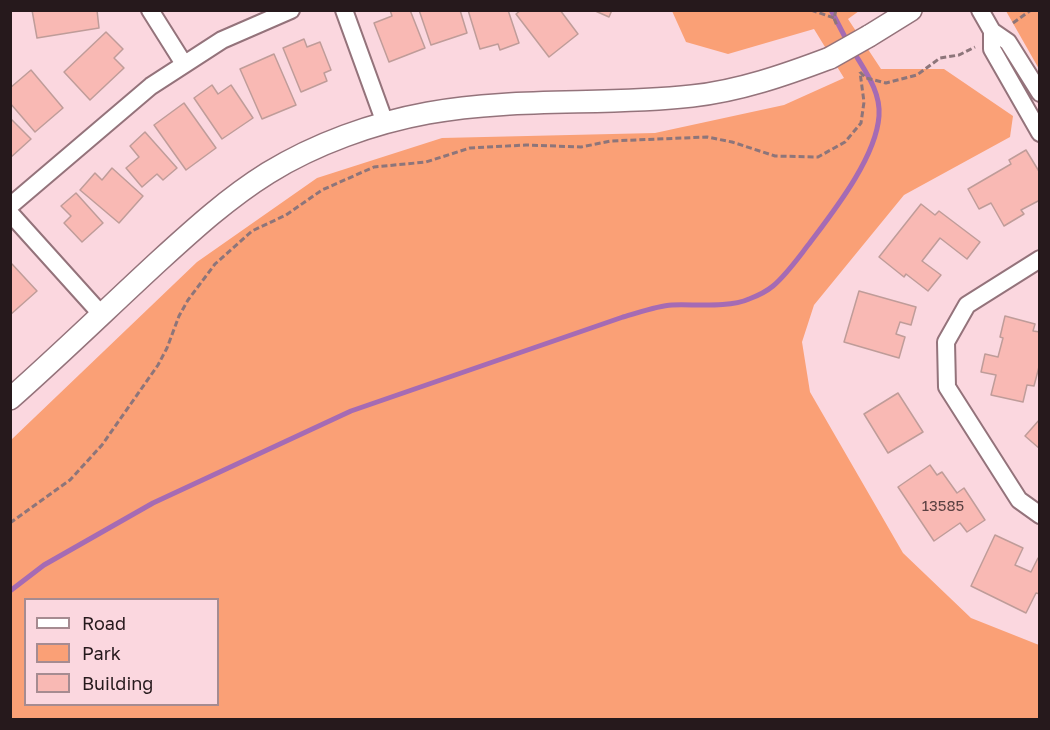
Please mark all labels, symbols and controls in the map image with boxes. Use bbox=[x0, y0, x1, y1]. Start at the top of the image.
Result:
house number: 13585 bbox=[922, 497, 964, 515]
legend bbox=[24, 598, 219, 706]
text: Road bbox=[82, 612, 126, 634]
text: Park bbox=[82, 642, 121, 664]
text: Building bbox=[82, 672, 153, 694]

